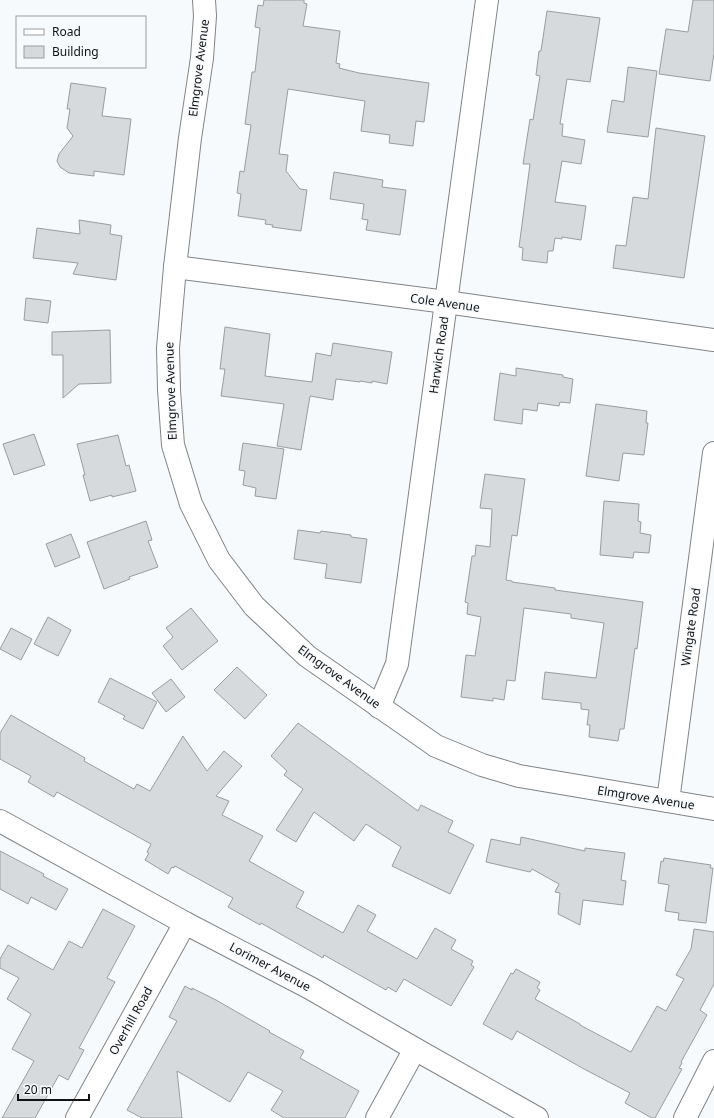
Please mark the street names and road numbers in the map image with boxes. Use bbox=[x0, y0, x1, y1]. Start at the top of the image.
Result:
street label: Elmgrove Avenue bbox=[184, 18, 213, 118]
street label: Cole Avenue bbox=[409, 289, 481, 316]
street label: Harwich Road bbox=[425, 315, 452, 395]
street label: Elmgrove Avenue bbox=[160, 341, 181, 440]
street label: Wingate Road bbox=[677, 587, 704, 667]
street label: Elmgrove Avenue bbox=[295, 641, 384, 712]
street label: Elmgrove Avenue bbox=[596, 781, 696, 814]
street label: Lorimer Avenue bbox=[227, 938, 314, 995]
street label: Overhill Road bbox=[105, 983, 156, 1058]

